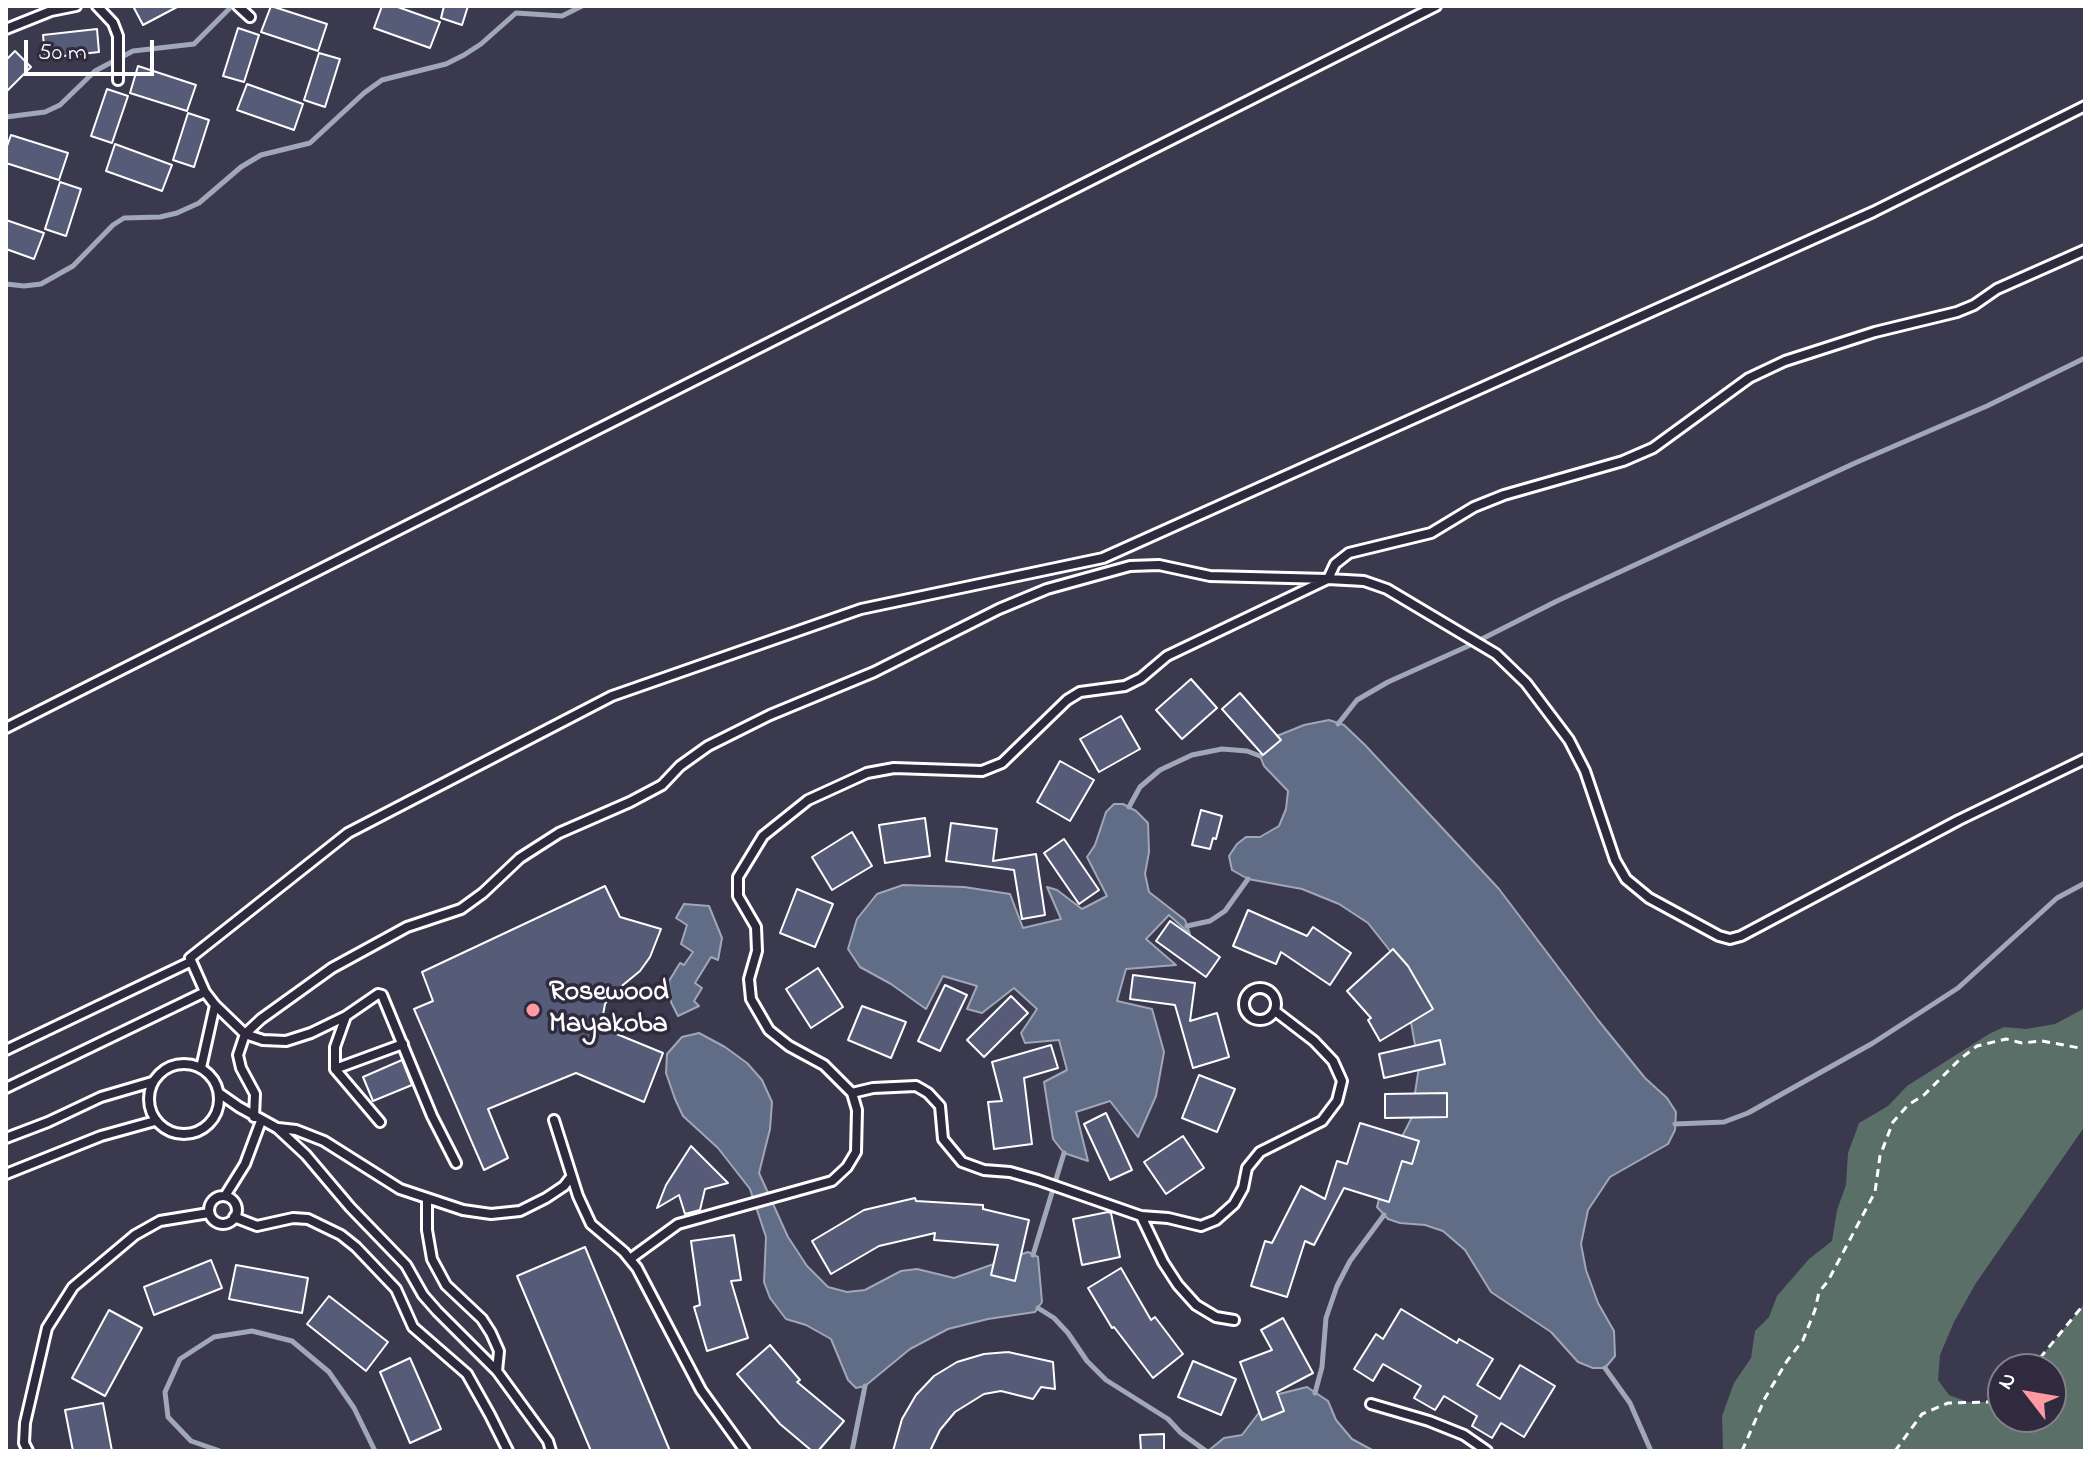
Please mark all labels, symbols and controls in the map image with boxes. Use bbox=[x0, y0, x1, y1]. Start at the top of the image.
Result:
scale bar bbox=[28, 24, 158, 74]
text: 50 m bbox=[38, 36, 87, 71]
place label: Rosewood Mayakoba bbox=[549, 977, 669, 1043]
marker: Rosewood Mayakoba bbox=[524, 1001, 542, 1019]
north arrow bbox=[1987, 1353, 2067, 1433]
text: N bbox=[1991, 1367, 2026, 1396]

